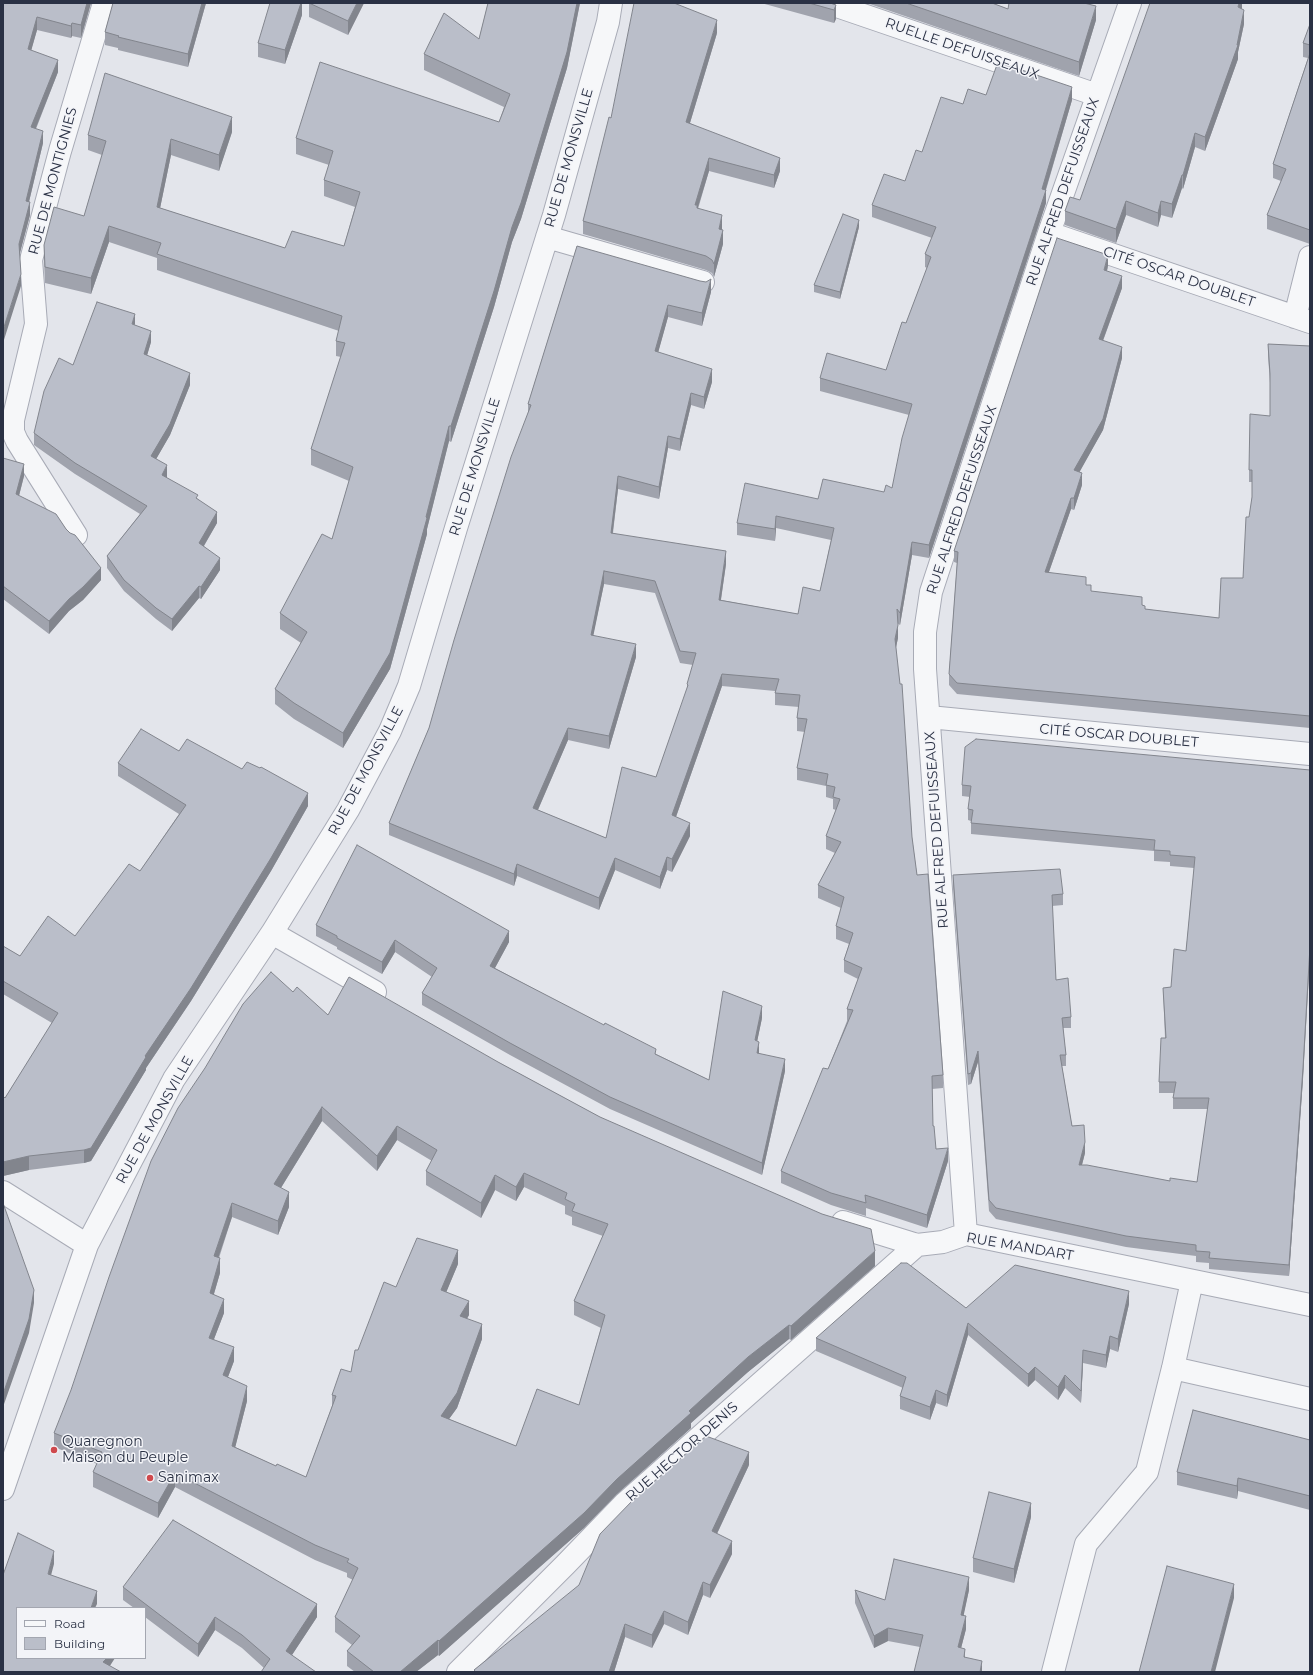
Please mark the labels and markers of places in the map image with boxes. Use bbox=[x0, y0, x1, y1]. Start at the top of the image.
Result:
place label: Quaregnon Maison du Peuple bbox=[62, 1434, 188, 1466]
marker: Quaregnon Maison du Peuple bbox=[49, 1445, 59, 1455]
place label: Sanimax bbox=[158, 1470, 219, 1486]
marker: Sanimax bbox=[145, 1473, 155, 1483]

